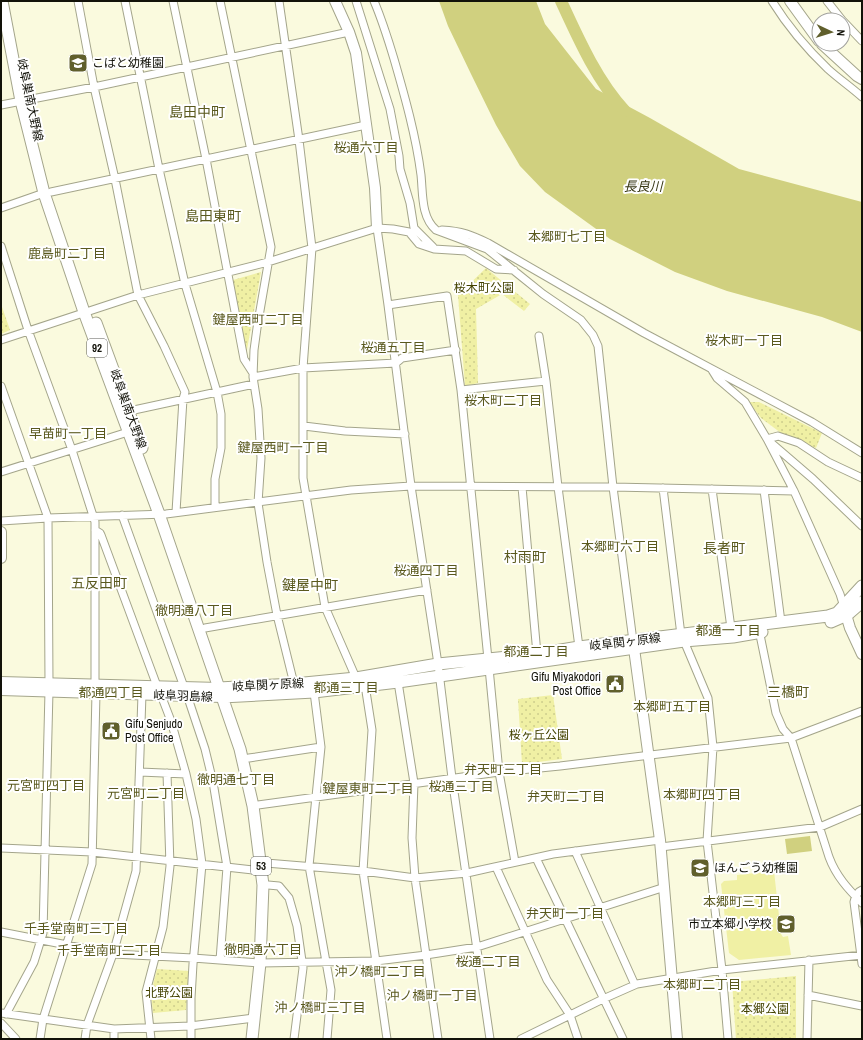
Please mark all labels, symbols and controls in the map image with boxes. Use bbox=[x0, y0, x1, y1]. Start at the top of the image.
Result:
north arrow bbox=[811, 12, 851, 52]
text: N bbox=[834, 29, 848, 36]
school or university icon: こばと幼稚園 bbox=[67, 52, 89, 74]
place label: こばと幼稚園 bbox=[92, 55, 164, 71]
street label: 岐阜巣南大野線 bbox=[13, 57, 47, 143]
district label: 島田中町 bbox=[169, 103, 225, 121]
district label: 桜通六丁目 bbox=[333, 139, 399, 156]
water label: 長良川 bbox=[623, 178, 664, 195]
district label: 島田東町 bbox=[185, 207, 241, 225]
district label: 本郷町七丁目 bbox=[528, 228, 606, 245]
district label: 鹿島町二丁目 bbox=[28, 245, 106, 262]
park label: 桜木町公園 bbox=[454, 280, 514, 296]
district label: 鍵屋西町二丁目 bbox=[212, 311, 304, 328]
district label: 桜木町一丁目 bbox=[705, 332, 783, 349]
road number: 92 bbox=[87, 339, 107, 357]
district label: 桜通五丁目 bbox=[360, 339, 426, 356]
street label: 岐阜巣南大野線 bbox=[106, 367, 150, 451]
district label: 桜木町二丁目 bbox=[464, 392, 542, 409]
district label: 早苗町一丁目 bbox=[29, 425, 107, 442]
district label: 鍵屋西町一丁目 bbox=[237, 439, 329, 456]
district label: 本郷町六丁目 bbox=[581, 538, 659, 555]
district label: 長者町 bbox=[703, 539, 745, 557]
district label: 村雨町 bbox=[504, 548, 546, 566]
district label: 桜通四丁目 bbox=[393, 562, 459, 579]
district label: 五反田町 bbox=[71, 574, 127, 592]
district label: 鍵屋中町 bbox=[282, 576, 338, 594]
district label: 徹明通八丁目 bbox=[155, 602, 233, 619]
district label: 都通一丁目 bbox=[695, 622, 761, 639]
street label: 岐阜関ヶ原線 bbox=[588, 630, 662, 654]
district label: 都通二丁目 bbox=[503, 643, 569, 660]
place label: Gifu Miyakodori Post Office bbox=[531, 669, 601, 699]
public building icon: Gifu Miyakodori Post Office bbox=[604, 673, 626, 695]
street label: 岐阜関ヶ原線 bbox=[232, 675, 304, 695]
district label: 都通三丁目 bbox=[313, 679, 379, 696]
district label: 三橋町 bbox=[767, 683, 809, 701]
district label: 都通四丁目 bbox=[78, 684, 144, 701]
street label: 岐阜羽島線 bbox=[153, 687, 213, 705]
district label: 本郷町五丁目 bbox=[633, 698, 711, 715]
place label: Gifu Senjudo Post Office bbox=[125, 716, 182, 746]
public building icon: Gifu Senjudo Post Office bbox=[100, 720, 122, 742]
park label: 桜ヶ丘公園 bbox=[509, 727, 569, 743]
district label: 弁天町三丁目 bbox=[464, 761, 542, 778]
district label: 徹明通七丁目 bbox=[197, 771, 275, 788]
district label: 元宮町四丁目 bbox=[7, 777, 85, 794]
district label: 桜通三丁目 bbox=[428, 778, 494, 795]
district label: 鍵屋東町二丁目 bbox=[322, 780, 414, 797]
district label: 元宮町二丁目 bbox=[107, 785, 185, 802]
district label: 本郷町四丁目 bbox=[663, 786, 741, 803]
district label: 弁天町二丁目 bbox=[527, 788, 605, 805]
road number: 53 bbox=[251, 857, 271, 875]
school or university icon: ほんごう幼稚園 bbox=[689, 857, 711, 879]
place label: ほんごう幼稚園 bbox=[714, 860, 798, 876]
district label: 本郷町三丁目 bbox=[703, 893, 781, 910]
district label: 弁天町一丁目 bbox=[526, 905, 604, 922]
school or university icon: 市立本郷小学校 bbox=[775, 913, 797, 935]
place label: 市立本郷小学校 bbox=[688, 916, 772, 932]
district label: 千手堂南町三丁目 bbox=[24, 920, 128, 937]
district label: 徹明通六丁目 bbox=[224, 941, 302, 958]
district label: 千手堂南町二丁目 bbox=[57, 942, 161, 959]
district label: 桜通二丁目 bbox=[455, 953, 521, 970]
district label: 沖ノ橋町二丁目 bbox=[334, 963, 426, 980]
district label: 本郷町二丁目 bbox=[663, 976, 741, 993]
park label: 北野公園 bbox=[145, 985, 193, 1001]
district label: 沖ノ橋町一丁目 bbox=[386, 987, 478, 1004]
district label: 沖ノ橋町三丁目 bbox=[274, 999, 366, 1016]
park label: 本郷公園 bbox=[741, 1001, 789, 1017]

